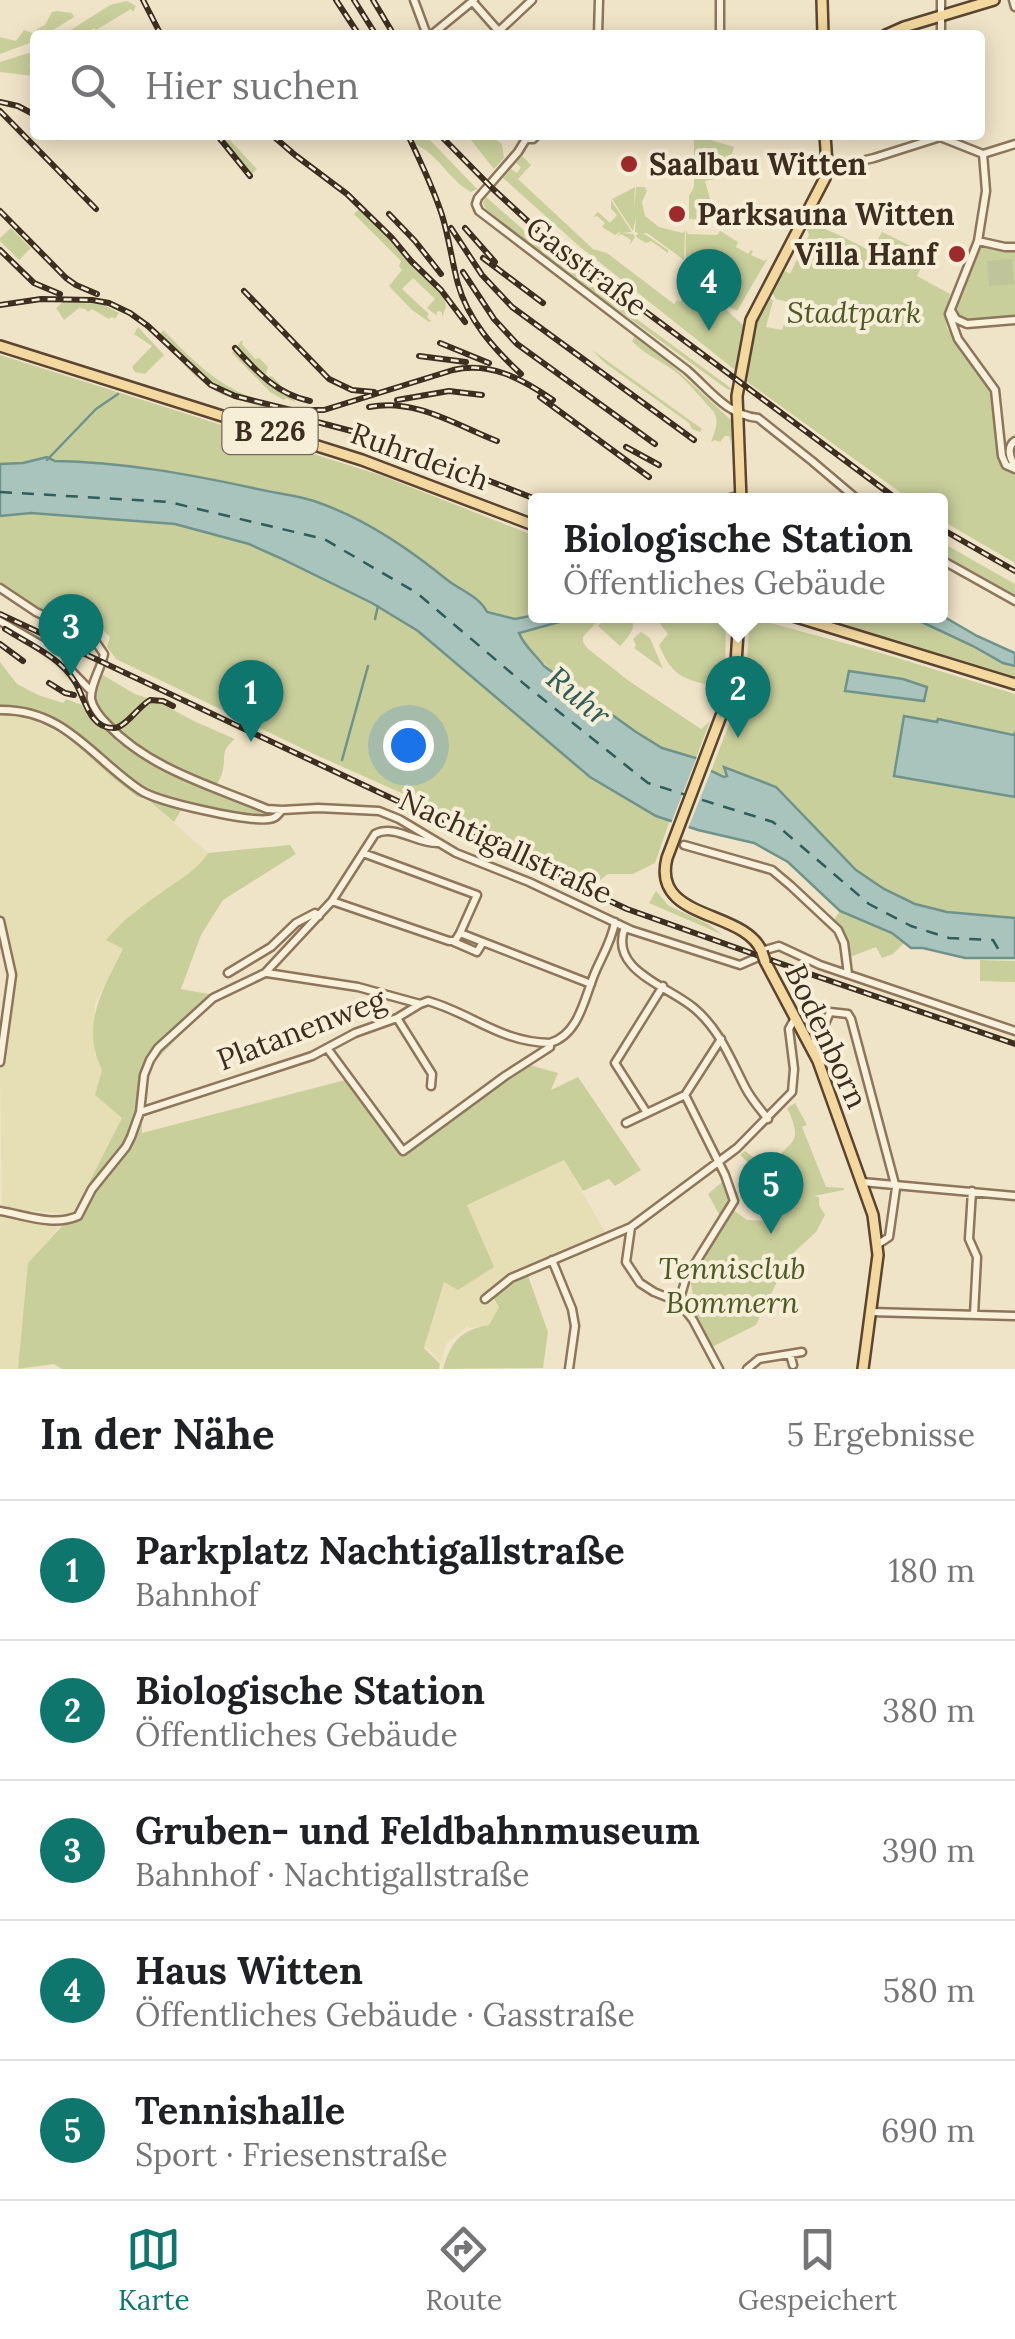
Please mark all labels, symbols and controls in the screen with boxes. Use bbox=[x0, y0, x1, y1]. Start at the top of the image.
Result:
search box bbox=[30, 30, 985, 140]
icon: search bbox=[65, 58, 120, 113]
text: Hier suchen bbox=[145, 61, 359, 109]
place label: Saalbau Witten bbox=[649, 145, 867, 183]
marker: Saalbau Witten bbox=[618, 153, 640, 175]
place label: Parksauna Witten bbox=[697, 195, 955, 233]
marker: Parksauna Witten bbox=[666, 203, 688, 225]
street label: Gasstraße bbox=[519, 208, 655, 324]
place label: Villa Hanf bbox=[795, 235, 939, 273]
marker: Villa Hanf bbox=[946, 243, 968, 265]
pin: 4 bbox=[676, 248, 742, 331]
park label: Stadtpark bbox=[787, 293, 921, 331]
road number: B 226 bbox=[222, 408, 318, 454]
street label: Ruhrdeich bbox=[346, 414, 494, 498]
popup bbox=[528, 493, 948, 623]
text: Biologische Station bbox=[563, 514, 913, 562]
text: Öffentliches Gebäude bbox=[563, 562, 886, 603]
pin: 3 bbox=[38, 594, 104, 676]
pin: 2 bbox=[706, 656, 770, 738]
water label: Ruhr bbox=[538, 657, 620, 735]
pin: 1 bbox=[218, 660, 284, 742]
your location bbox=[383, 720, 434, 771]
street label: Nachtigallstraße bbox=[393, 780, 619, 913]
street label: Bodenborn bbox=[777, 958, 877, 1114]
street label: Platanenweg bbox=[211, 979, 392, 1079]
pin: 5 bbox=[738, 1152, 804, 1234]
park label: Tennisclub Bommern bbox=[658, 1249, 806, 1321]
text: In der Nähe bbox=[40, 1407, 275, 1461]
text: 5 Ergebnisse bbox=[787, 1414, 975, 1455]
text: Parkplatz Nachtigallstraße bbox=[135, 1526, 625, 1574]
text: 1 bbox=[66, 1550, 79, 1591]
text: 180 m bbox=[888, 1550, 975, 1591]
text: Bahnhof bbox=[135, 1574, 259, 1615]
text: Biologische Station bbox=[135, 1666, 485, 1714]
text: 2 bbox=[64, 1690, 81, 1731]
text: 380 m bbox=[882, 1690, 975, 1731]
text: Öffentliches Gebäude bbox=[135, 1714, 458, 1755]
text: Gruben- und Feldbahnmuseum bbox=[135, 1806, 700, 1854]
text: 3 bbox=[64, 1830, 81, 1871]
text: 390 m bbox=[882, 1830, 975, 1871]
text: Bahnhof · Nachtigallstraße bbox=[135, 1854, 530, 1895]
text: Haus Witten bbox=[135, 1946, 363, 1994]
text: 4 bbox=[64, 1970, 81, 2011]
text: 580 m bbox=[883, 1970, 975, 2011]
text: Öffentliches Gebäude · Gasstraße bbox=[135, 1994, 635, 2035]
text: Tennishalle bbox=[135, 2086, 345, 2134]
text: 5 bbox=[64, 2110, 81, 2151]
text: 690 m bbox=[881, 2110, 975, 2151]
text: Sport · Friesenstraße bbox=[135, 2134, 448, 2175]
tab: Karte bbox=[118, 2222, 190, 2318]
tab: Route bbox=[426, 2222, 502, 2318]
tab: Gespeichert bbox=[738, 2222, 897, 2318]

